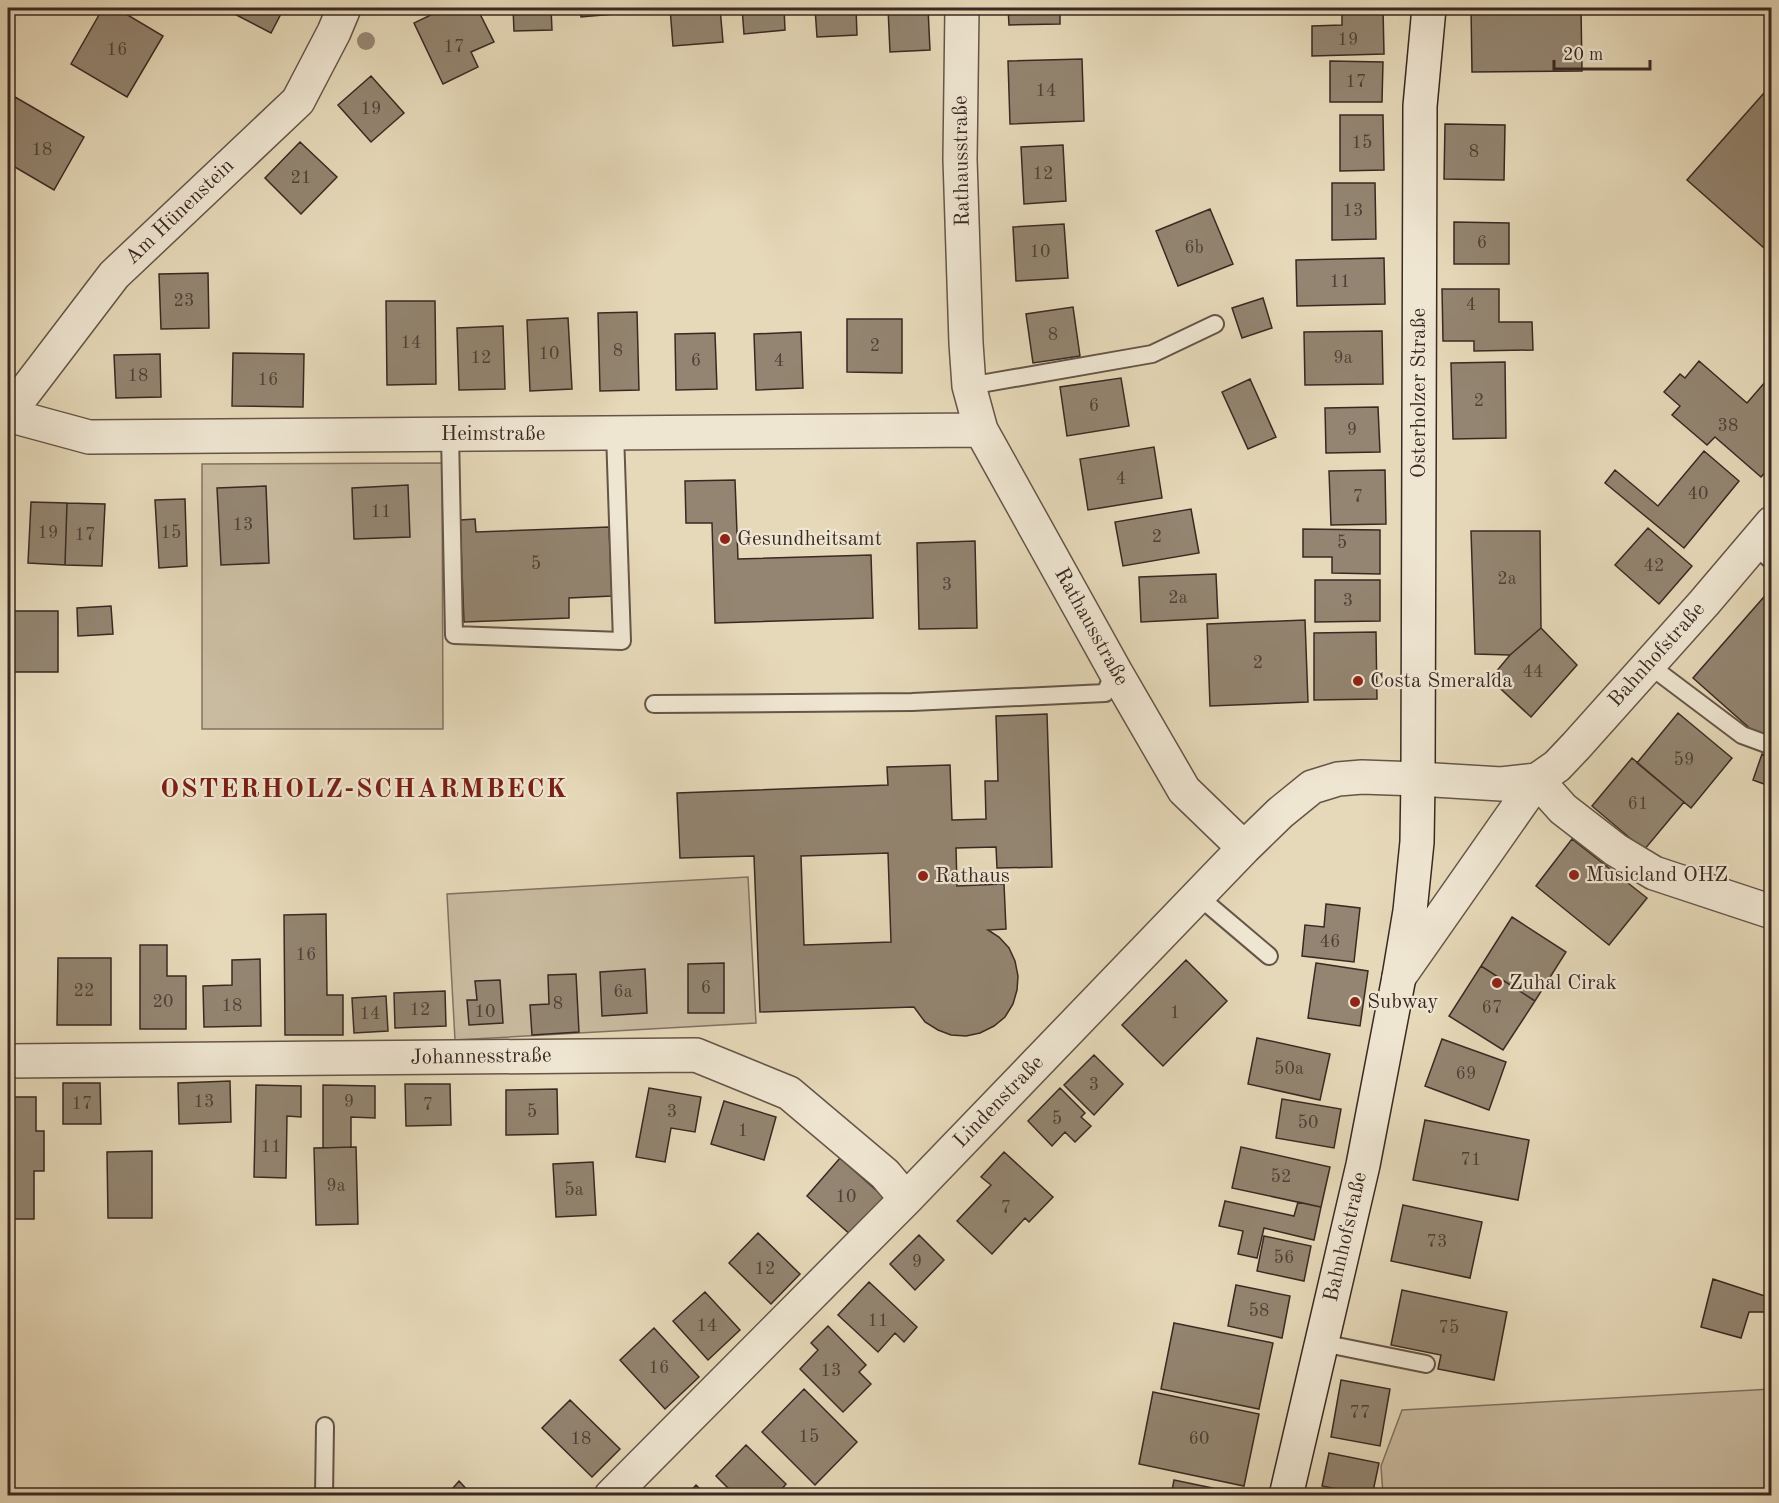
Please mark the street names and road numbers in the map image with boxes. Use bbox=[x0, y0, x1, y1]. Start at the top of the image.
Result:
street label: Rathausstraße bbox=[950, 95, 974, 227]
street label: Am Hünenstein bbox=[122, 155, 238, 269]
street label: Osterholzer Straße bbox=[1409, 308, 1430, 478]
street label: Heimstraße bbox=[441, 424, 545, 445]
street label: Rathausstraße bbox=[1050, 565, 1132, 689]
street label: Bahnhofstraße bbox=[1605, 599, 1709, 711]
street label: Johannesstraße bbox=[410, 1045, 552, 1069]
street label: Lindenstraße bbox=[950, 1052, 1048, 1152]
street label: Bahnhofstraße bbox=[1321, 1170, 1371, 1304]

